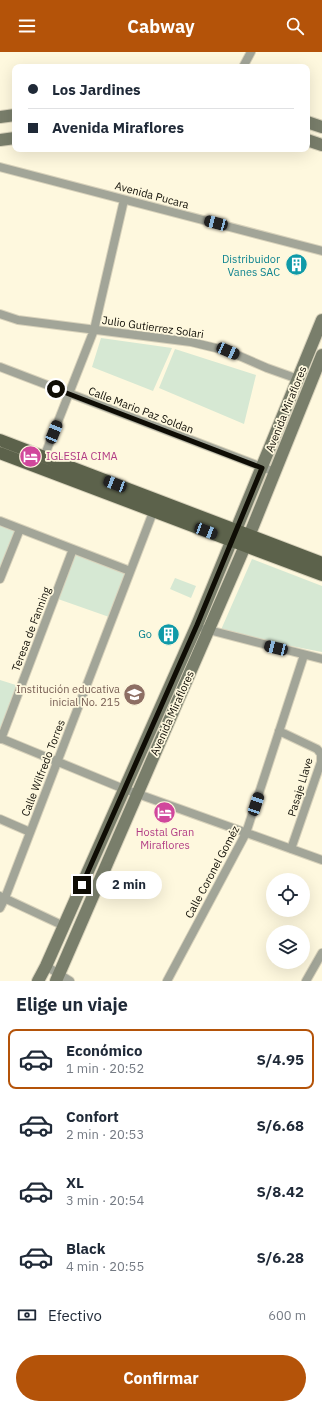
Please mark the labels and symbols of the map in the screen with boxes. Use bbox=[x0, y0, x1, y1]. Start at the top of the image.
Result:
street label: Avenida Pucara bbox=[113, 178, 191, 212]
car bbox=[203, 214, 229, 232]
place label: Distribuidor Vanes SAC bbox=[222, 252, 280, 279]
building icon: Distribuidor Vanes SAC bbox=[283, 252, 309, 278]
street label: Julio Gutierrez Solari bbox=[101, 313, 205, 341]
car bbox=[215, 341, 241, 361]
street label: Avenida Miraflores bbox=[262, 364, 310, 454]
route start bbox=[47, 380, 65, 398]
street label: Calle Mario Paz Soldan bbox=[86, 383, 196, 437]
car bbox=[44, 419, 64, 445]
hotel icon: IGLESIA CIMA bbox=[17, 443, 43, 469]
place label: IGLESIA CIMA bbox=[46, 449, 118, 463]
car bbox=[102, 474, 128, 494]
car bbox=[193, 521, 219, 541]
street label: Teresa de Fanning bbox=[8, 585, 54, 673]
building icon: Go bbox=[155, 621, 181, 647]
place label: Go bbox=[138, 627, 152, 641]
car bbox=[263, 639, 289, 657]
street label: Avenida Miraflores bbox=[147, 668, 197, 758]
place label: Institución educativa inicial No. 215 bbox=[16, 682, 120, 709]
school or university icon: Institución educativa inicial No. 215 bbox=[122, 682, 148, 708]
street label: Calle Wilfredo Torres bbox=[18, 718, 68, 818]
street label: Pasaje Llave bbox=[284, 756, 316, 818]
car bbox=[247, 791, 265, 817]
hotel icon: Hostal Gran Miraflores bbox=[152, 799, 178, 825]
street label: Calle Coronel Goméz bbox=[182, 823, 242, 921]
place label: Hostal Gran Miraflores bbox=[136, 825, 194, 852]
callout: 2 min bbox=[96, 871, 162, 899]
route end bbox=[73, 876, 91, 894]

